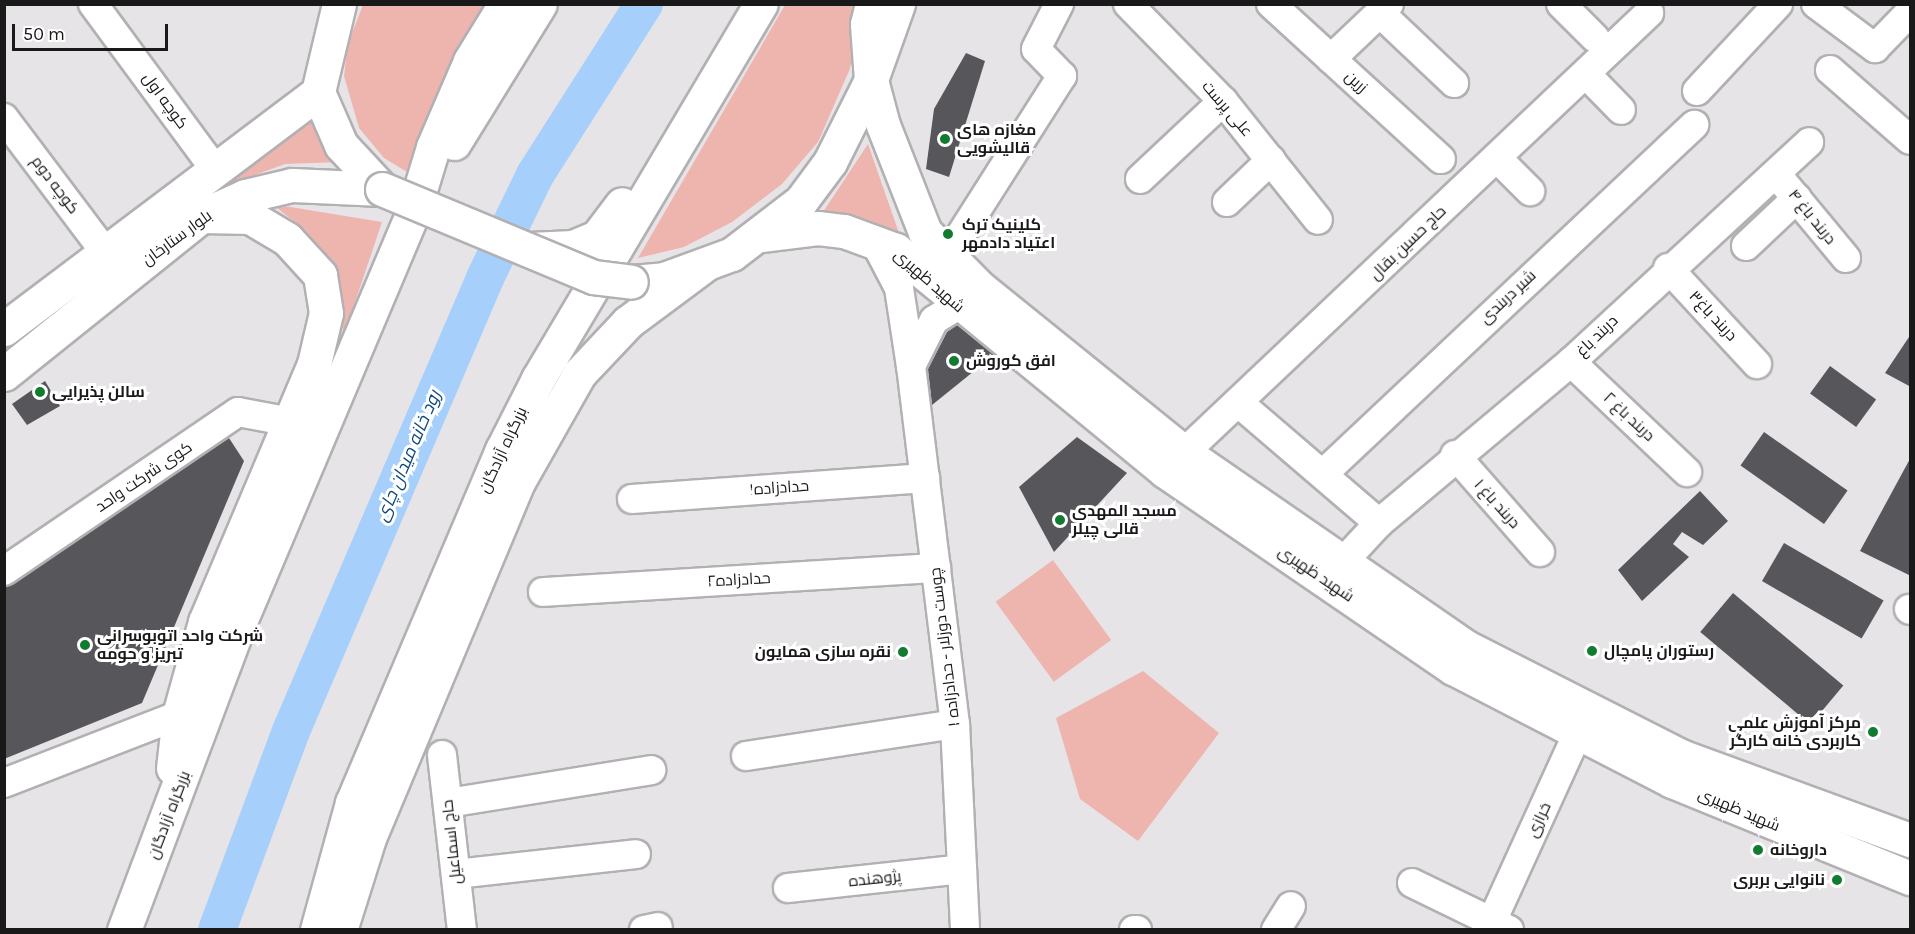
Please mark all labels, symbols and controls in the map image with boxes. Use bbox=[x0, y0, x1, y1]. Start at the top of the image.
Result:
scale bar bbox=[15, 12, 171, 50]
text: 50 m bbox=[23, 23, 65, 45]
street label: زرین bbox=[1341, 67, 1371, 97]
street label: کوچه اول bbox=[138, 69, 192, 133]
street label: علی پرست bbox=[1198, 77, 1256, 141]
place label: مغازه های قالیشویی bbox=[957, 120, 1036, 158]
marker: مغازه های قالیشویی bbox=[938, 132, 952, 146]
street label: کوچه دوم bbox=[27, 152, 83, 218]
street label: دربند باغ ۴ bbox=[1784, 185, 1840, 249]
street label: حاج حسین بقال bbox=[1366, 202, 1450, 284]
street label: بلوار ستارخان bbox=[138, 206, 216, 270]
place label: کلینیک ترک اعتیاد دادمهر bbox=[962, 215, 1055, 253]
marker: کلینیک ترک اعتیاد دادمهر bbox=[939, 225, 957, 243]
street label: شهید ظهیری bbox=[890, 245, 968, 317]
street label: شیر دربندی bbox=[1476, 266, 1540, 328]
street label: دربند باغ۳ bbox=[1685, 287, 1741, 345]
street label: دربند باغ bbox=[1572, 311, 1622, 361]
place label: افق کوروش bbox=[966, 351, 1056, 371]
marker: افق کوروش bbox=[947, 354, 961, 368]
place label: سالن پذیرایی bbox=[52, 382, 145, 402]
marker: سالن پذیرایی bbox=[33, 385, 47, 399]
water label: رود خانه میدان چای bbox=[371, 387, 445, 525]
street label: دربند باغ ۲ bbox=[1599, 388, 1659, 446]
street label: بزرگراه آزادگان bbox=[475, 404, 531, 496]
street label: کوی شرکت واحد bbox=[92, 438, 196, 516]
street label: دربند باغ ۱ bbox=[1470, 475, 1524, 533]
street label: حدادزاده۱ bbox=[748, 476, 810, 500]
place label: مسجد المهدی قالی چیلر bbox=[1072, 501, 1177, 539]
marker: مسجد المهدی قالی چیلر bbox=[1053, 513, 1067, 527]
street label: شهید ظهیری bbox=[1275, 542, 1357, 606]
street label: چوست دوزلار - حدادزاده ۱ bbox=[926, 566, 964, 728]
street label: حدادزاده۲ bbox=[707, 569, 771, 591]
place label: شرکت واحد اتوبوسرانی تبریز و حومه bbox=[97, 626, 263, 664]
marker: شرکت واحد اتوبوسرانی تبریز و حومه bbox=[78, 638, 92, 652]
place label: رستوران پامچال bbox=[1604, 641, 1714, 661]
place label: نقره سازی همایون bbox=[755, 642, 891, 662]
marker: رستوران پامچال bbox=[1585, 644, 1599, 658]
marker: نقره سازی همایون bbox=[896, 645, 910, 659]
place label: مرکز آموزش علمی کاربردی خانه کارگر bbox=[1728, 713, 1861, 751]
marker: مرکز آموزش علمی کاربردی خانه کارگر bbox=[1866, 725, 1880, 739]
street label: بزرگراه آزادگان bbox=[143, 768, 195, 862]
street label: شهید ظهیری bbox=[1695, 784, 1783, 836]
street label: حاج اسماعیل bbox=[438, 799, 466, 885]
street label: خرازی bbox=[1523, 799, 1555, 841]
place label: داروخانه bbox=[1770, 840, 1827, 860]
marker: داروخانه bbox=[1751, 843, 1765, 857]
street label: پژوهنده bbox=[848, 867, 902, 891]
place label: نانوایی بربری bbox=[1733, 870, 1825, 890]
marker: نانوایی بربری bbox=[1830, 873, 1844, 887]

